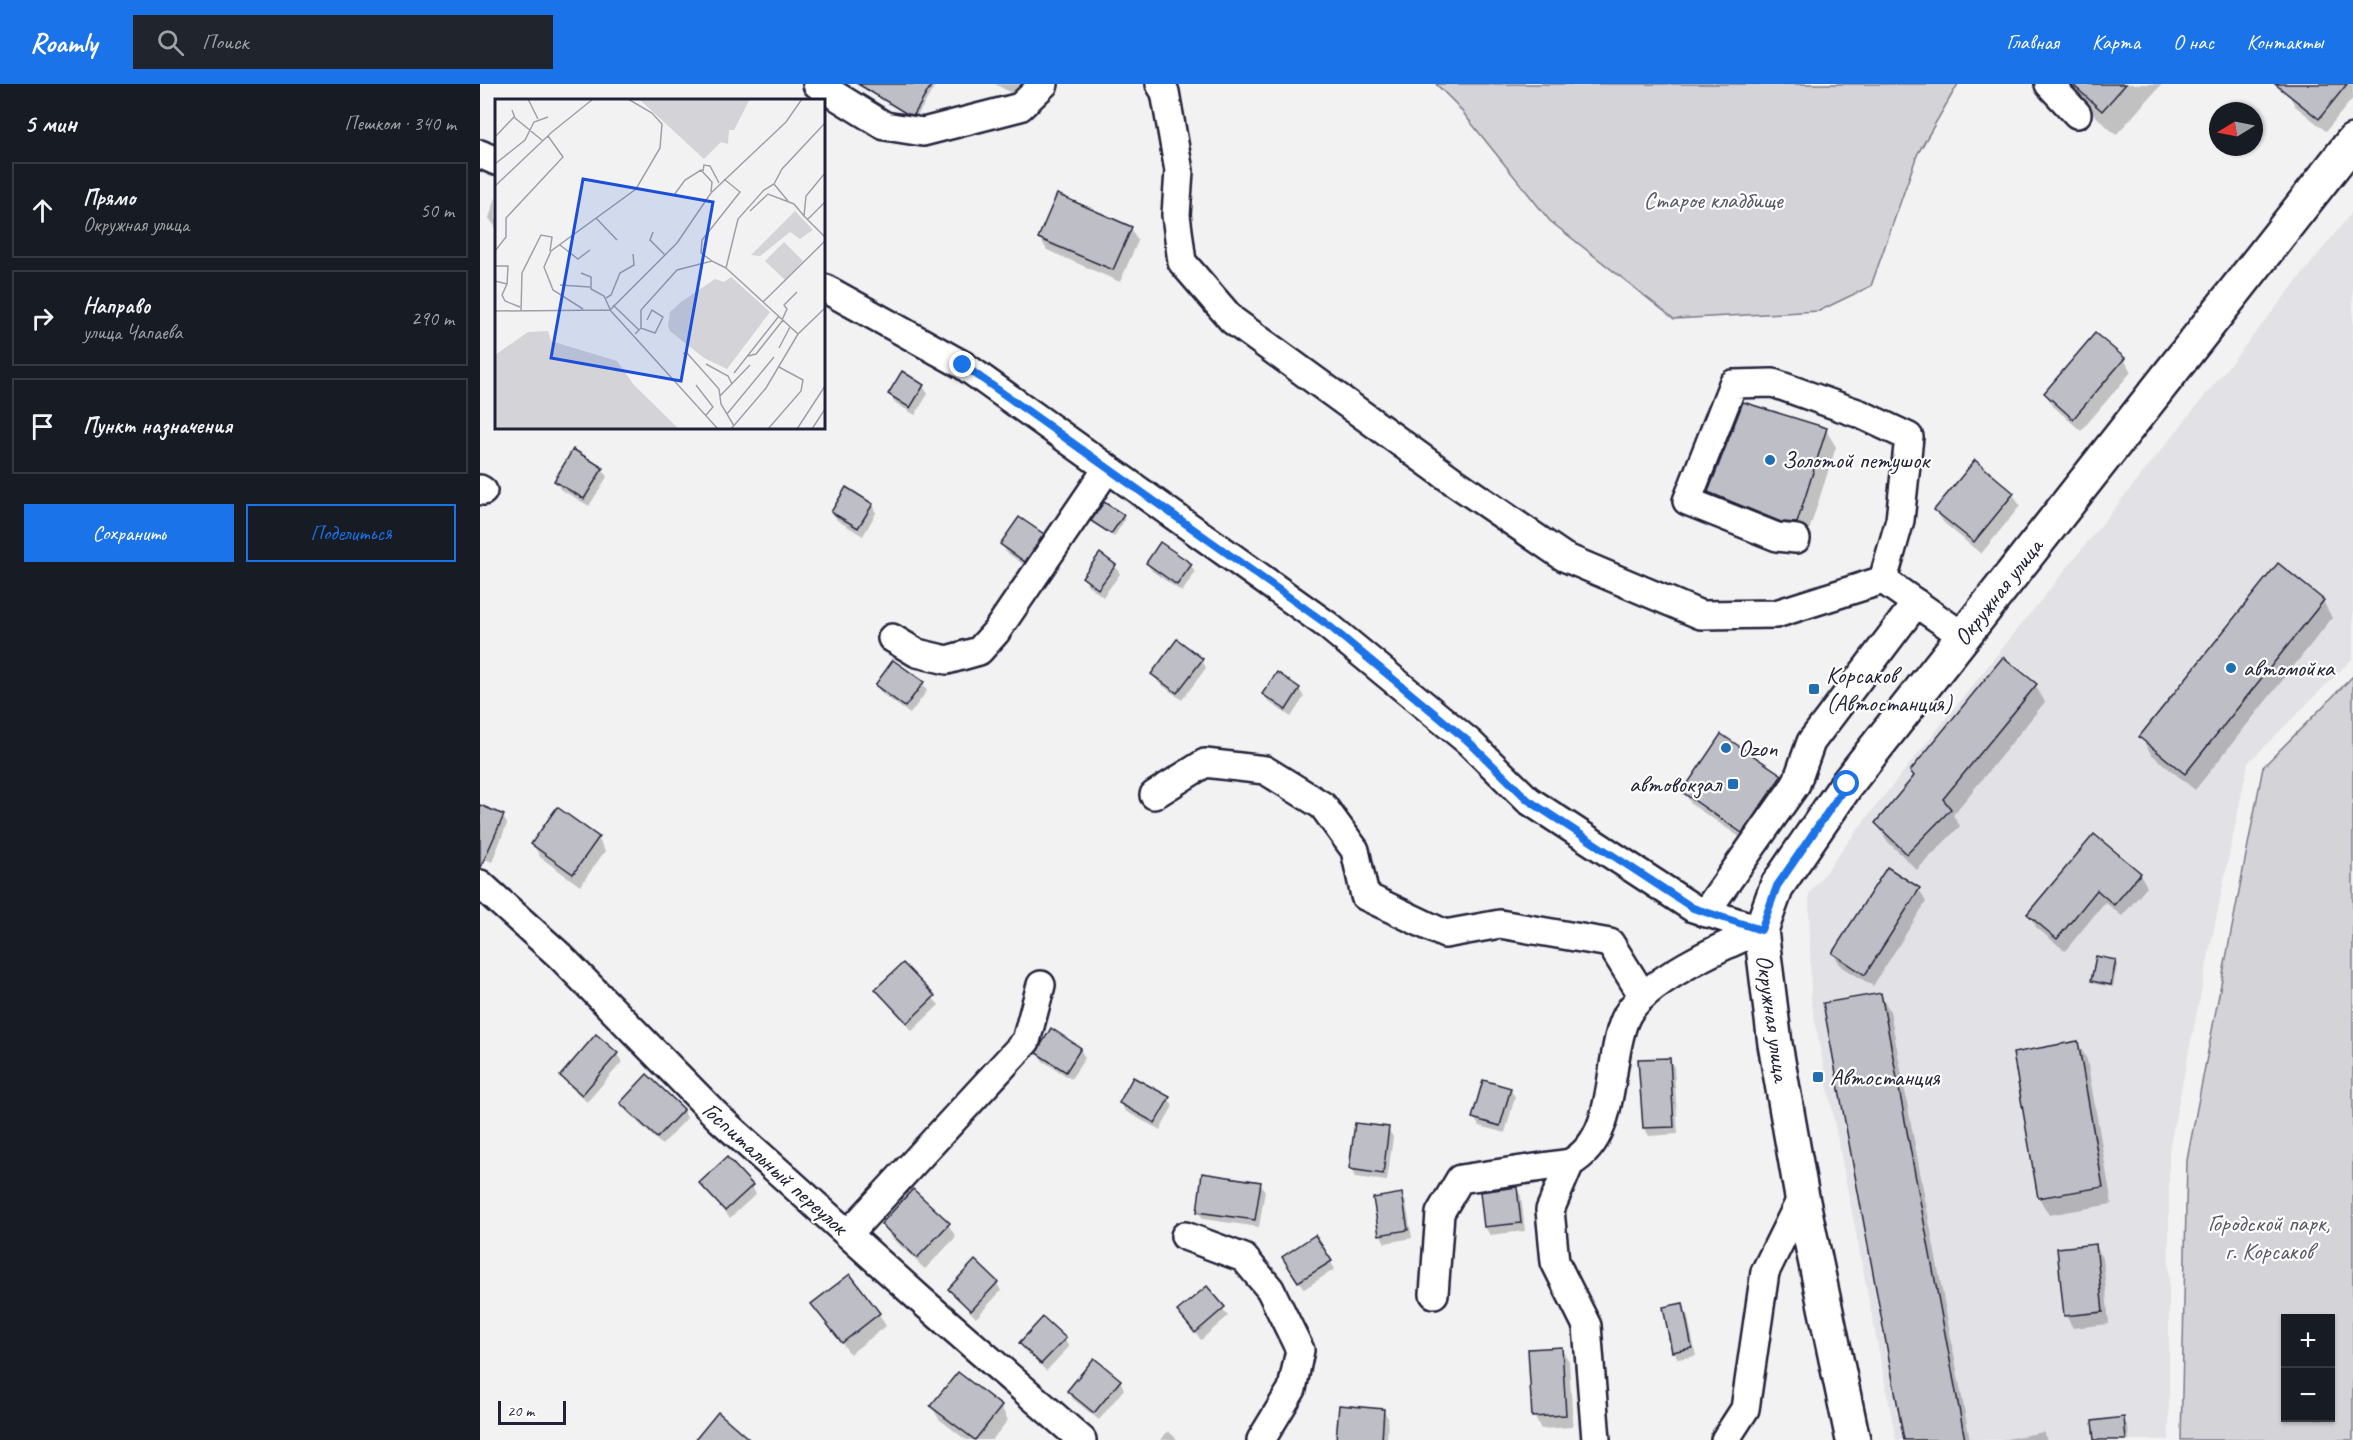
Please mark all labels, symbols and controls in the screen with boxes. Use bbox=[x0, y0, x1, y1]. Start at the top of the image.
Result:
search box bbox=[133, 15, 553, 69]
text: Roamly bbox=[30, 25, 97, 60]
icon: search bbox=[154, 26, 187, 59]
text: Поиск bbox=[202, 28, 249, 56]
text: Главная bbox=[2006, 29, 2059, 55]
text: Карта bbox=[2092, 29, 2140, 55]
text: О нас bbox=[2173, 29, 2214, 55]
text: Контакты bbox=[2247, 29, 2323, 55]
inset map bbox=[495, 99, 825, 429]
north arrow bbox=[2209, 102, 2263, 156]
text: 5 мин bbox=[24, 107, 76, 140]
text: Пешком · 340 m bbox=[344, 111, 456, 136]
text: Прямо bbox=[83, 184, 135, 212]
park label: Старое кладбище bbox=[1643, 185, 1785, 215]
icon: ahead bbox=[26, 194, 59, 227]
text: 50 m bbox=[420, 198, 454, 223]
text: Окружная улица bbox=[83, 212, 189, 237]
text: Направо bbox=[83, 292, 150, 320]
icon: right bbox=[26, 302, 59, 335]
text: 290 m bbox=[411, 306, 454, 331]
text: улица Чапаева bbox=[83, 320, 182, 345]
route end bbox=[949, 351, 975, 377]
icon: arrive bbox=[26, 410, 59, 443]
text: Пункт назначения bbox=[83, 412, 232, 440]
place label: Золотой петушок bbox=[1782, 445, 1931, 475]
marker: Золотой петушок bbox=[1763, 453, 1777, 467]
button: Сохранить bbox=[24, 504, 234, 562]
button: Поделиться bbox=[246, 504, 456, 562]
street label: Окружная улица bbox=[1947, 531, 2050, 652]
place label: автомойка bbox=[2243, 653, 2336, 683]
place label: Корсаков (Автостанция) bbox=[1826, 660, 1953, 718]
marker: автомойка bbox=[2224, 661, 2238, 675]
marker: Корсаков (Автостанция) bbox=[1807, 682, 1821, 696]
place label: Ozon bbox=[1738, 733, 1778, 763]
marker: Ozon bbox=[1719, 741, 1733, 755]
place label: автовокзал bbox=[1629, 769, 1723, 799]
route start bbox=[1833, 770, 1859, 796]
marker: автовокзал bbox=[1726, 777, 1740, 791]
street label: Окружная улица bbox=[1749, 953, 1797, 1085]
place label: Автостанция bbox=[1830, 1062, 1941, 1092]
marker: Автостанция bbox=[1811, 1070, 1825, 1084]
street label: Госпитальный переулок bbox=[696, 1095, 855, 1243]
park label: Городской парк, г. Корсаков bbox=[2208, 1208, 2330, 1266]
map controls bbox=[2281, 1314, 2335, 1422]
button: + bbox=[2281, 1314, 2335, 1368]
button: − bbox=[2281, 1368, 2335, 1422]
scale bar bbox=[498, 1398, 566, 1426]
text: 20 m bbox=[507, 1401, 534, 1421]

